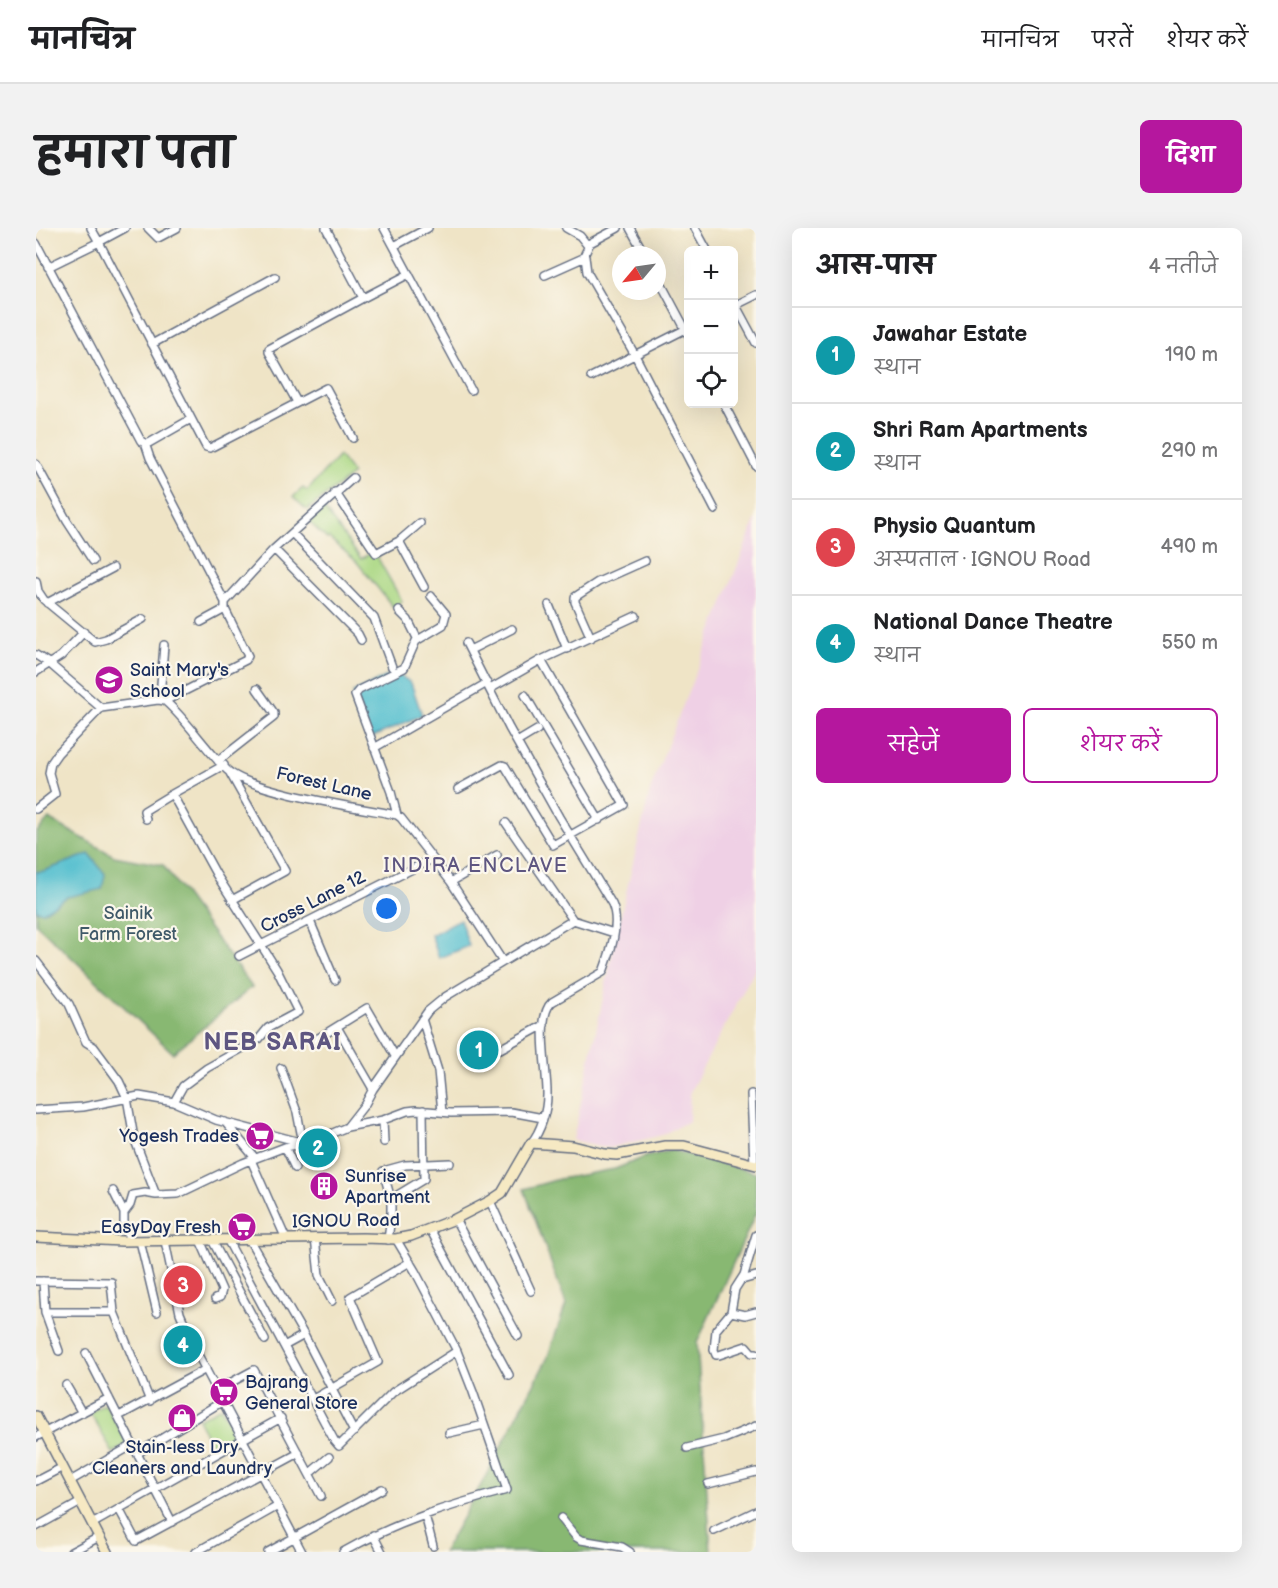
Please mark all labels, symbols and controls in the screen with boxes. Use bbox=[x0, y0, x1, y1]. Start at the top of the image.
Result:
text: मानचित्र bbox=[30, 24, 134, 57]
text: मानचित्र bbox=[982, 28, 1059, 53]
text: परतें bbox=[1092, 28, 1133, 53]
text: शेयर करें bbox=[1166, 28, 1248, 53]
button: दिशा bbox=[1140, 120, 1242, 193]
text: हमारा पता bbox=[36, 129, 234, 180]
north arrow bbox=[612, 246, 666, 300]
map controls bbox=[684, 246, 738, 408]
button: + bbox=[684, 246, 738, 300]
text: आस-पास bbox=[816, 251, 935, 282]
text: 4 नतीजे bbox=[1149, 255, 1218, 279]
button: − bbox=[684, 300, 738, 354]
text: Jawahar Estate bbox=[873, 321, 1027, 348]
text: 1 bbox=[831, 343, 840, 367]
text: 190 m bbox=[1165, 343, 1218, 367]
button: locate bbox=[684, 354, 738, 408]
text: स्थान bbox=[873, 356, 920, 380]
text: Shri Ram Apartments bbox=[873, 417, 1088, 444]
text: 2 bbox=[830, 439, 841, 463]
text: 290 m bbox=[1161, 439, 1218, 463]
text: स्थान bbox=[873, 452, 920, 476]
text: Physio Quantum bbox=[873, 513, 1036, 540]
text: 3 bbox=[830, 535, 841, 559]
text: 490 m bbox=[1161, 535, 1218, 559]
text: अस्पताल · IGNOU Road bbox=[873, 548, 1091, 572]
text: National Dance Theatre bbox=[873, 609, 1113, 636]
text: 4 bbox=[830, 631, 841, 655]
text: 550 m bbox=[1161, 631, 1218, 655]
text: स्थान bbox=[873, 644, 920, 668]
place label: Saint Mary's School bbox=[130, 660, 229, 702]
school or university icon: Saint Mary's School bbox=[93, 664, 125, 696]
button: सहेजें bbox=[816, 708, 1011, 783]
button: शेयर करें bbox=[1023, 708, 1218, 783]
street label: Forest Lane bbox=[274, 763, 374, 805]
district label: INDIRA ENCLAVE bbox=[384, 854, 568, 878]
street label: Cross Lane 12 bbox=[257, 866, 369, 937]
your location bbox=[372, 894, 401, 923]
park label: Sainik Farm Forest bbox=[79, 903, 178, 945]
district label: NEB SARAI bbox=[203, 1028, 343, 1057]
pin: 1 bbox=[460, 1028, 498, 1072]
supermarket icon: Yogesh Trades bbox=[244, 1120, 276, 1152]
place label: Yogesh Trades bbox=[118, 1126, 239, 1147]
pin: 2 bbox=[298, 1126, 338, 1170]
place label: Sunrise Apartment bbox=[345, 1166, 431, 1208]
building icon: Sunrise Apartment bbox=[308, 1170, 340, 1202]
street label: IGNOU Road bbox=[292, 1210, 400, 1232]
supermarket icon: EasyDay Fresh bbox=[226, 1211, 258, 1243]
place label: EasyDay Fresh bbox=[100, 1217, 221, 1238]
pin: 3 bbox=[164, 1262, 202, 1308]
pin: 4 bbox=[164, 1322, 202, 1368]
place label: Bajrang General Store bbox=[245, 1372, 358, 1414]
supermarket icon: Bajrang General Store bbox=[208, 1376, 240, 1408]
shop icon: Stain-less Dry Cleaners and Laundry bbox=[166, 1402, 198, 1434]
place label: Stain-less Dry Cleaners and Laundry bbox=[92, 1437, 273, 1479]

